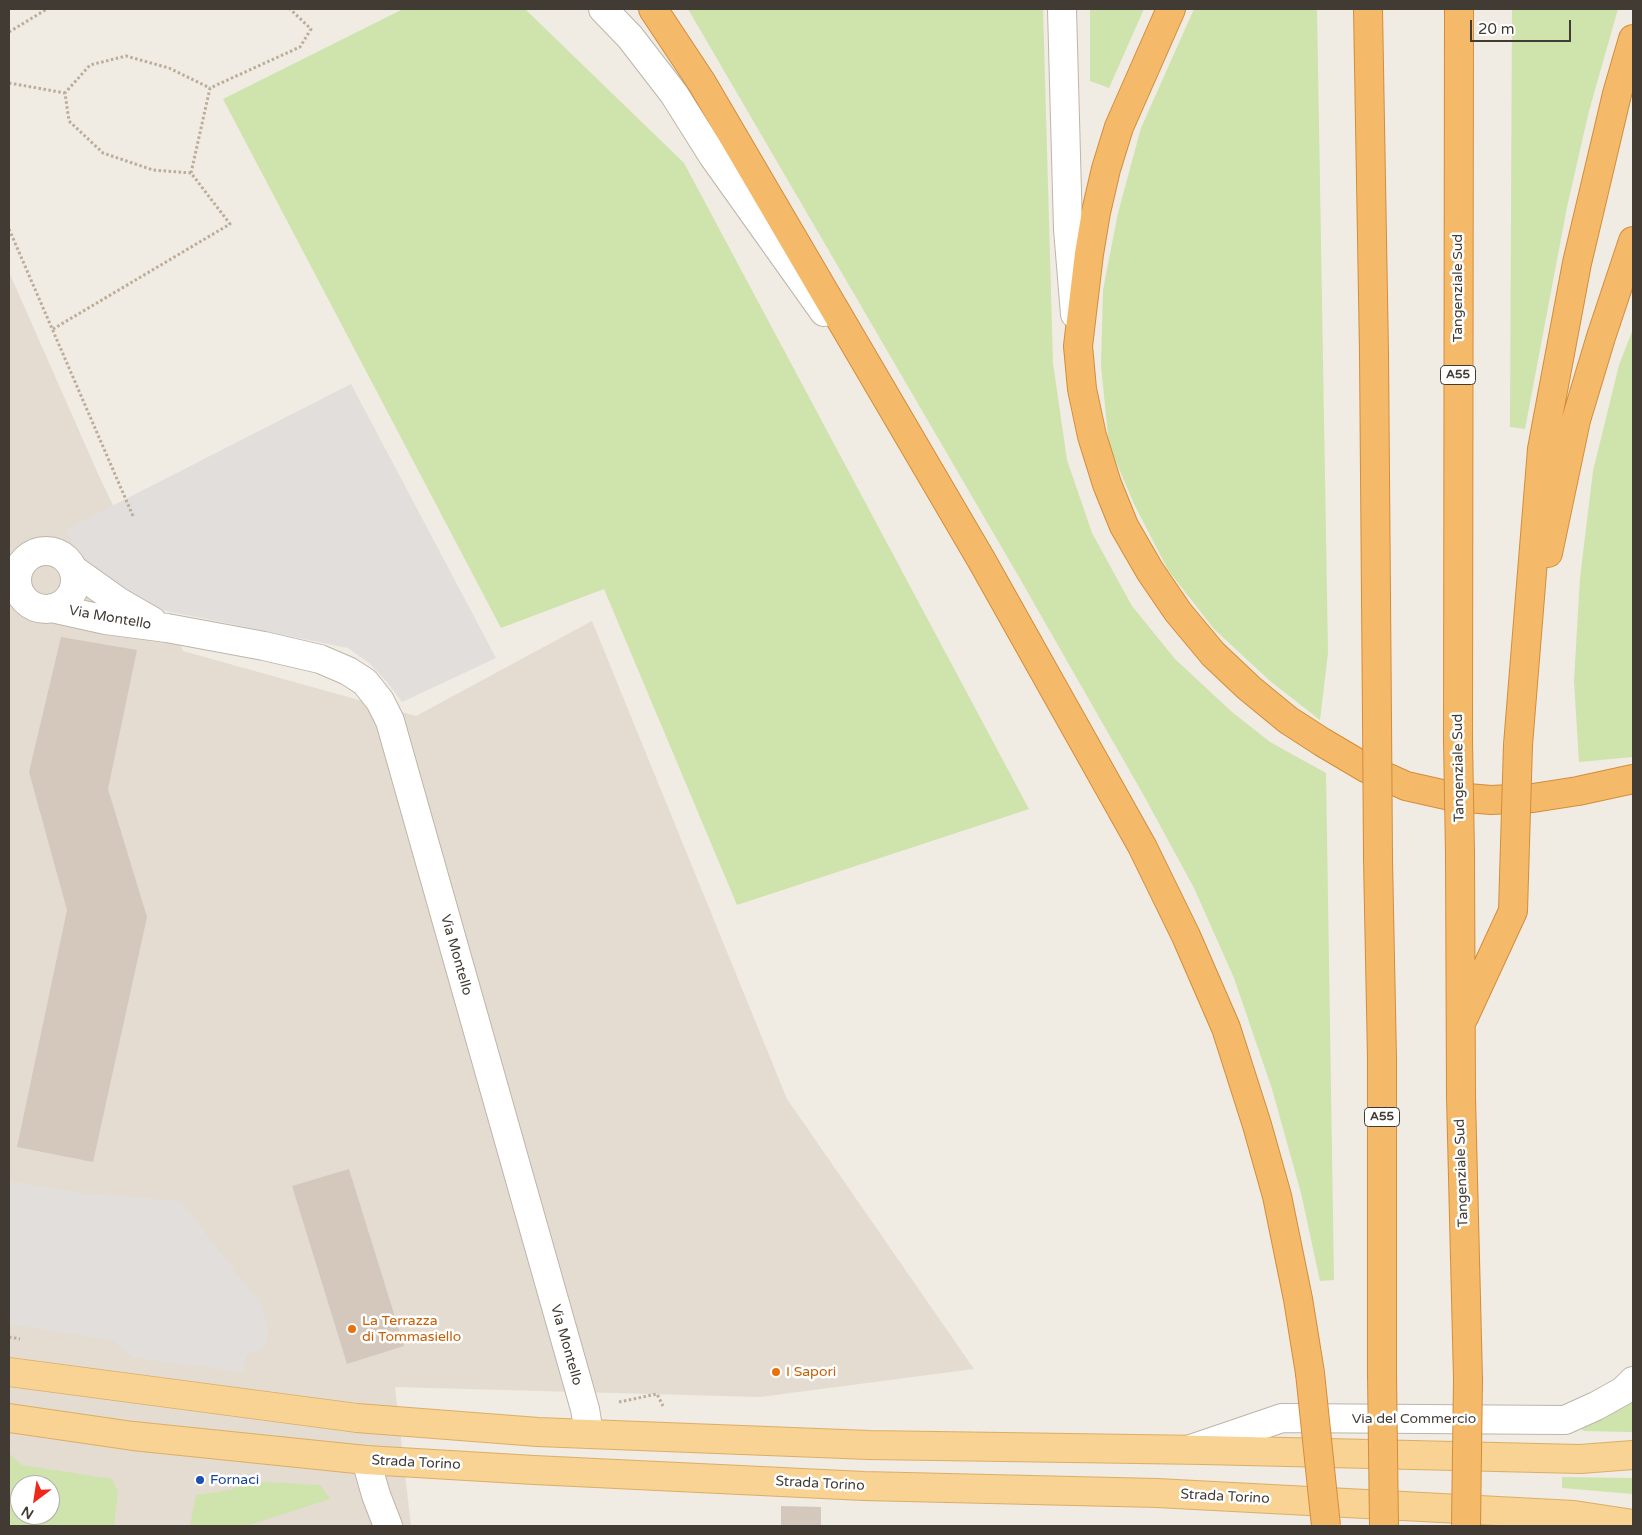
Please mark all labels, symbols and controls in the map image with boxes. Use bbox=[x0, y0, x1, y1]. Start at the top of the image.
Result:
scale bar bbox=[1472, 10, 1573, 42]
text: 20 m bbox=[1478, 20, 1515, 38]
street label: Tangenziale Sud bbox=[1450, 234, 1466, 342]
road number: A55 bbox=[1440, 366, 1476, 384]
street label: Via Montello bbox=[67, 602, 153, 634]
street label: Tangenziale Sud bbox=[1450, 714, 1468, 822]
street label: Via Montello bbox=[436, 913, 476, 997]
road number: A55 bbox=[1364, 1108, 1400, 1126]
street label: Tangenziale Sud bbox=[1452, 1119, 1472, 1227]
street label: Via Montello bbox=[546, 1303, 586, 1387]
place label: La Terrazza di Tommasiello bbox=[362, 1313, 461, 1345]
marker: La Terrazza di Tommasiello bbox=[346, 1323, 358, 1335]
place label: I Sapori bbox=[786, 1364, 836, 1380]
marker: I Sapori bbox=[770, 1366, 782, 1378]
street label: Via del Commercio bbox=[1352, 1411, 1476, 1427]
street label: Strada Torino bbox=[371, 1452, 461, 1474]
place label: Fornaci bbox=[210, 1472, 259, 1488]
street label: Strada Torino bbox=[775, 1473, 865, 1495]
marker: Fornaci bbox=[194, 1474, 206, 1486]
north arrow bbox=[10, 1475, 60, 1525]
street label: Strada Torino bbox=[1180, 1486, 1270, 1508]
text: N bbox=[18, 1502, 37, 1523]

